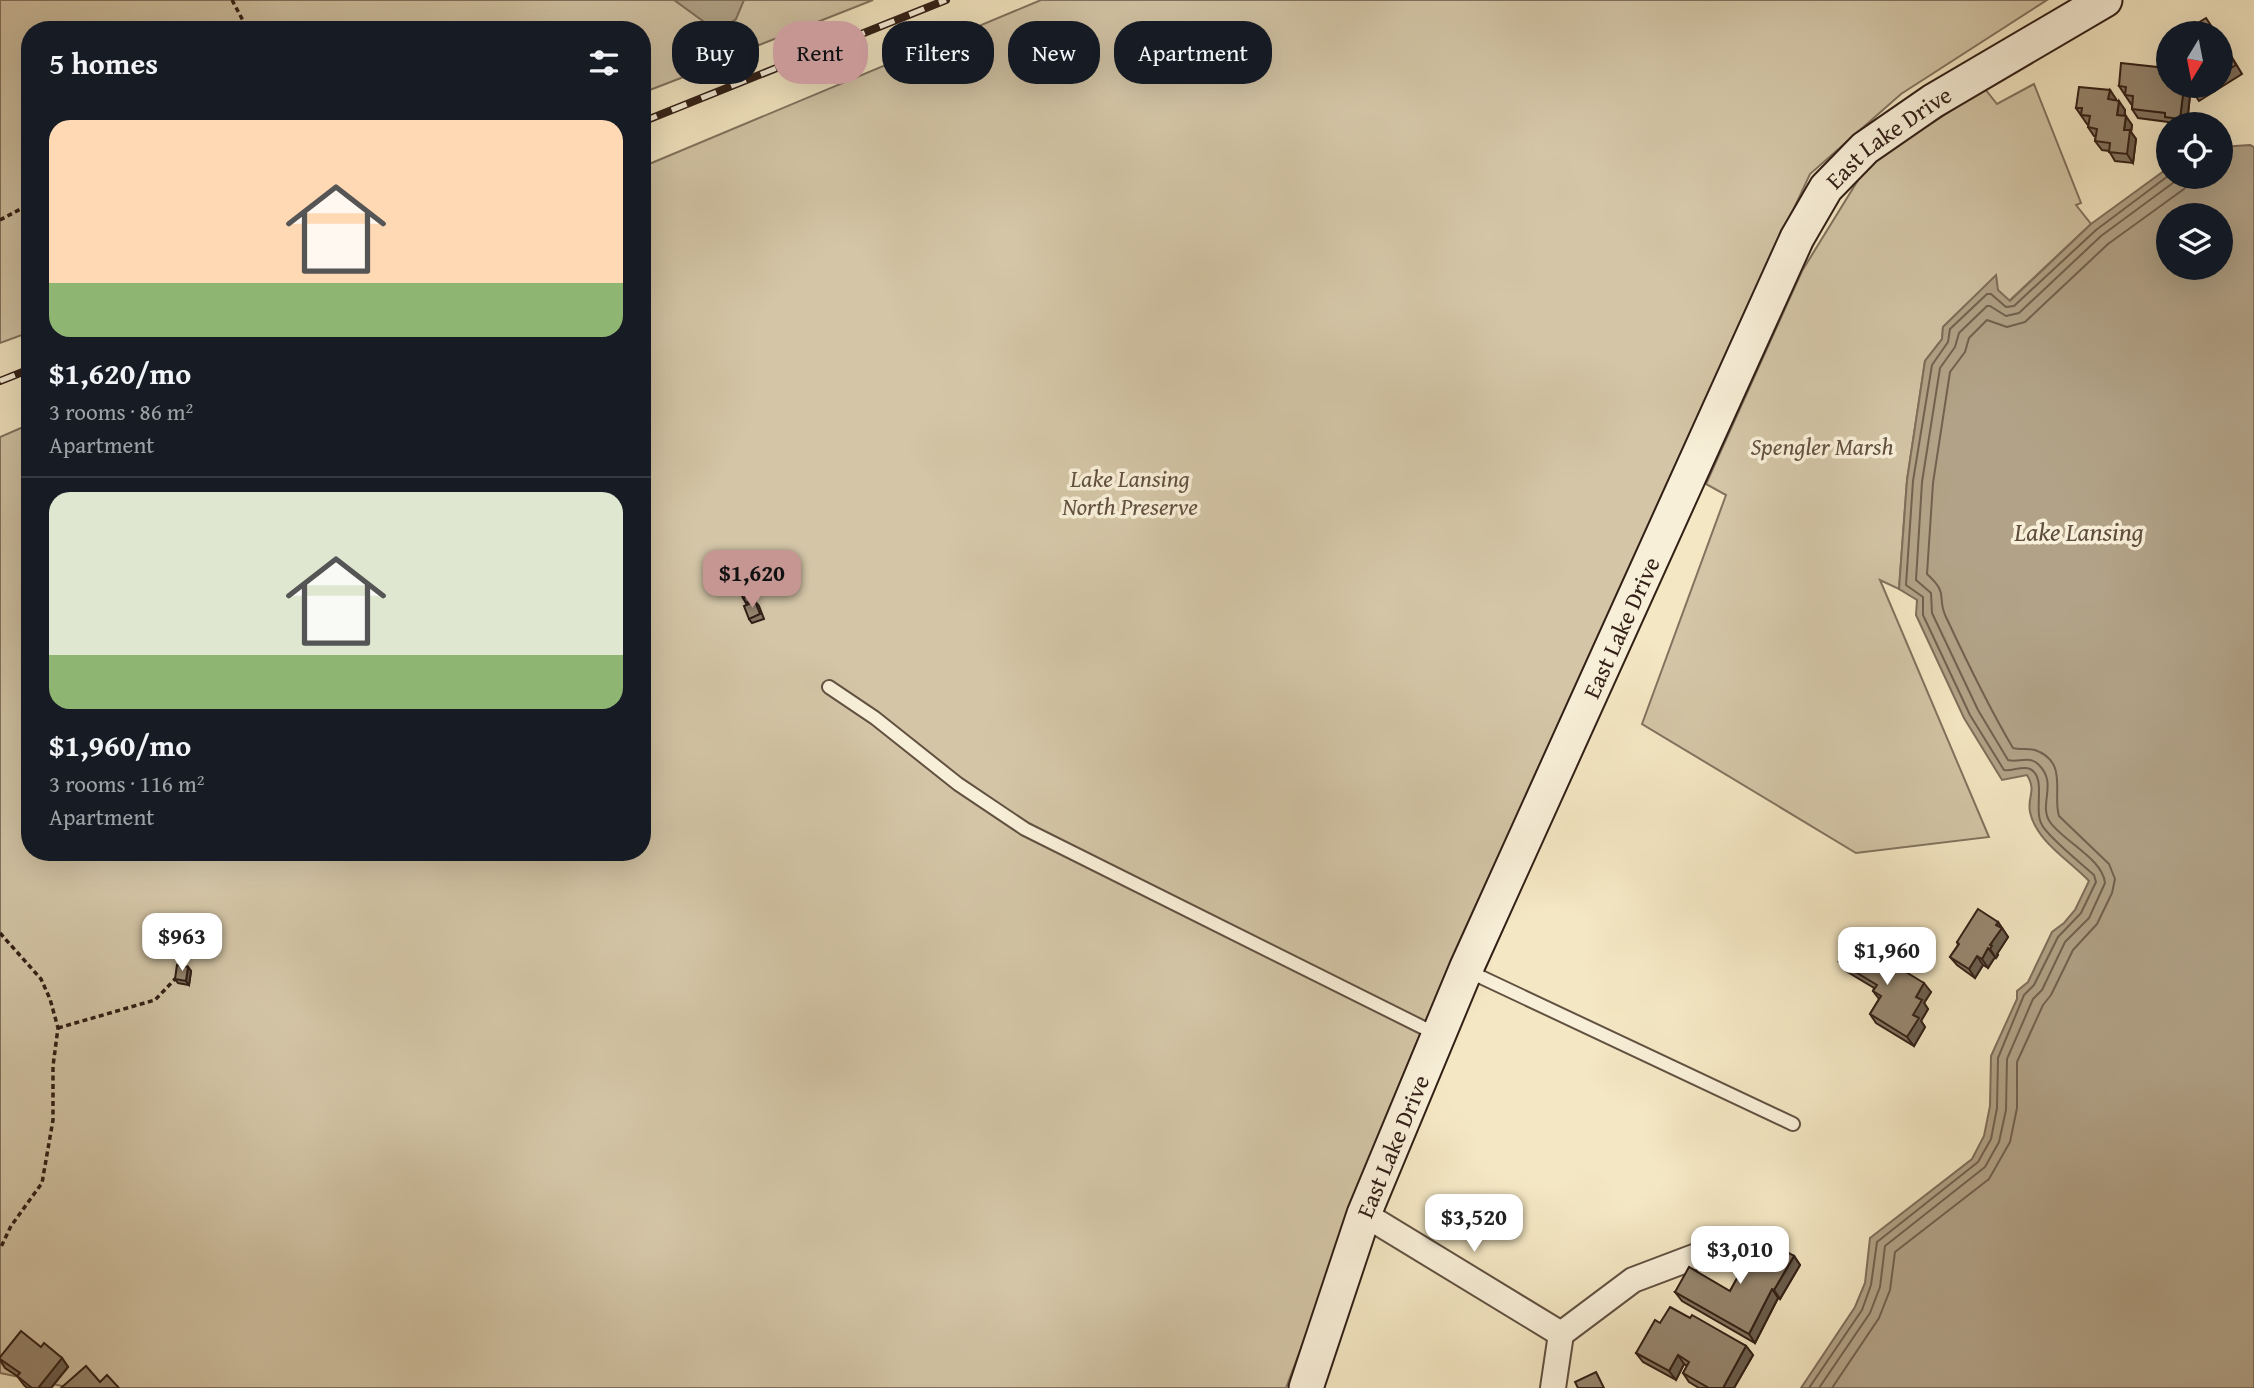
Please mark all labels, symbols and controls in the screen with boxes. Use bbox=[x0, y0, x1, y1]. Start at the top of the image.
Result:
chip: Buy bbox=[672, 21, 759, 84]
chip: Rent bbox=[773, 21, 868, 84]
chip: Filters bbox=[882, 21, 994, 84]
chip: New bbox=[1008, 21, 1100, 84]
chip: Apartment bbox=[1114, 21, 1272, 84]
north arrow bbox=[2156, 21, 2233, 98]
map controls bbox=[2156, 21, 2233, 280]
text: 5 homes bbox=[49, 41, 158, 85]
icon: filters bbox=[585, 44, 623, 82]
street label: East Lake Drive bbox=[1817, 77, 1958, 197]
button: locate bbox=[2156, 112, 2233, 189]
icon: home bbox=[273, 166, 399, 292]
button: layers bbox=[2156, 203, 2233, 280]
text: $1,620/mo bbox=[49, 351, 191, 395]
text: 3 rooms · 86 m² bbox=[49, 395, 193, 428]
text: Apartment bbox=[49, 428, 154, 461]
park label: Spengler Marsh bbox=[1750, 429, 1894, 464]
park label: Lake Lansing North Preserve bbox=[1061, 461, 1198, 524]
water label: Lake Lansing bbox=[2013, 512, 2144, 551]
icon: home bbox=[273, 538, 399, 664]
pin: $1,620 bbox=[695, 550, 809, 610]
street label: East Lake Drive bbox=[1573, 551, 1668, 704]
text: $1,620 bbox=[719, 556, 785, 589]
text: $1,960/mo bbox=[49, 723, 191, 767]
text: 3 rooms · 116 m² bbox=[49, 767, 204, 800]
text: Apartment bbox=[49, 800, 154, 833]
pin: $963 bbox=[141, 914, 223, 973]
text: $963 bbox=[158, 919, 206, 952]
pin: $1,960 bbox=[1830, 928, 1944, 987]
text: $1,960 bbox=[1854, 933, 1920, 966]
street label: East Lake Drive bbox=[1347, 1069, 1438, 1223]
pin: $3,520 bbox=[1417, 1194, 1531, 1254]
text: $3,520 bbox=[1441, 1200, 1507, 1233]
pin: $3,010 bbox=[1683, 1226, 1797, 1286]
text: $3,010 bbox=[1707, 1232, 1773, 1265]

